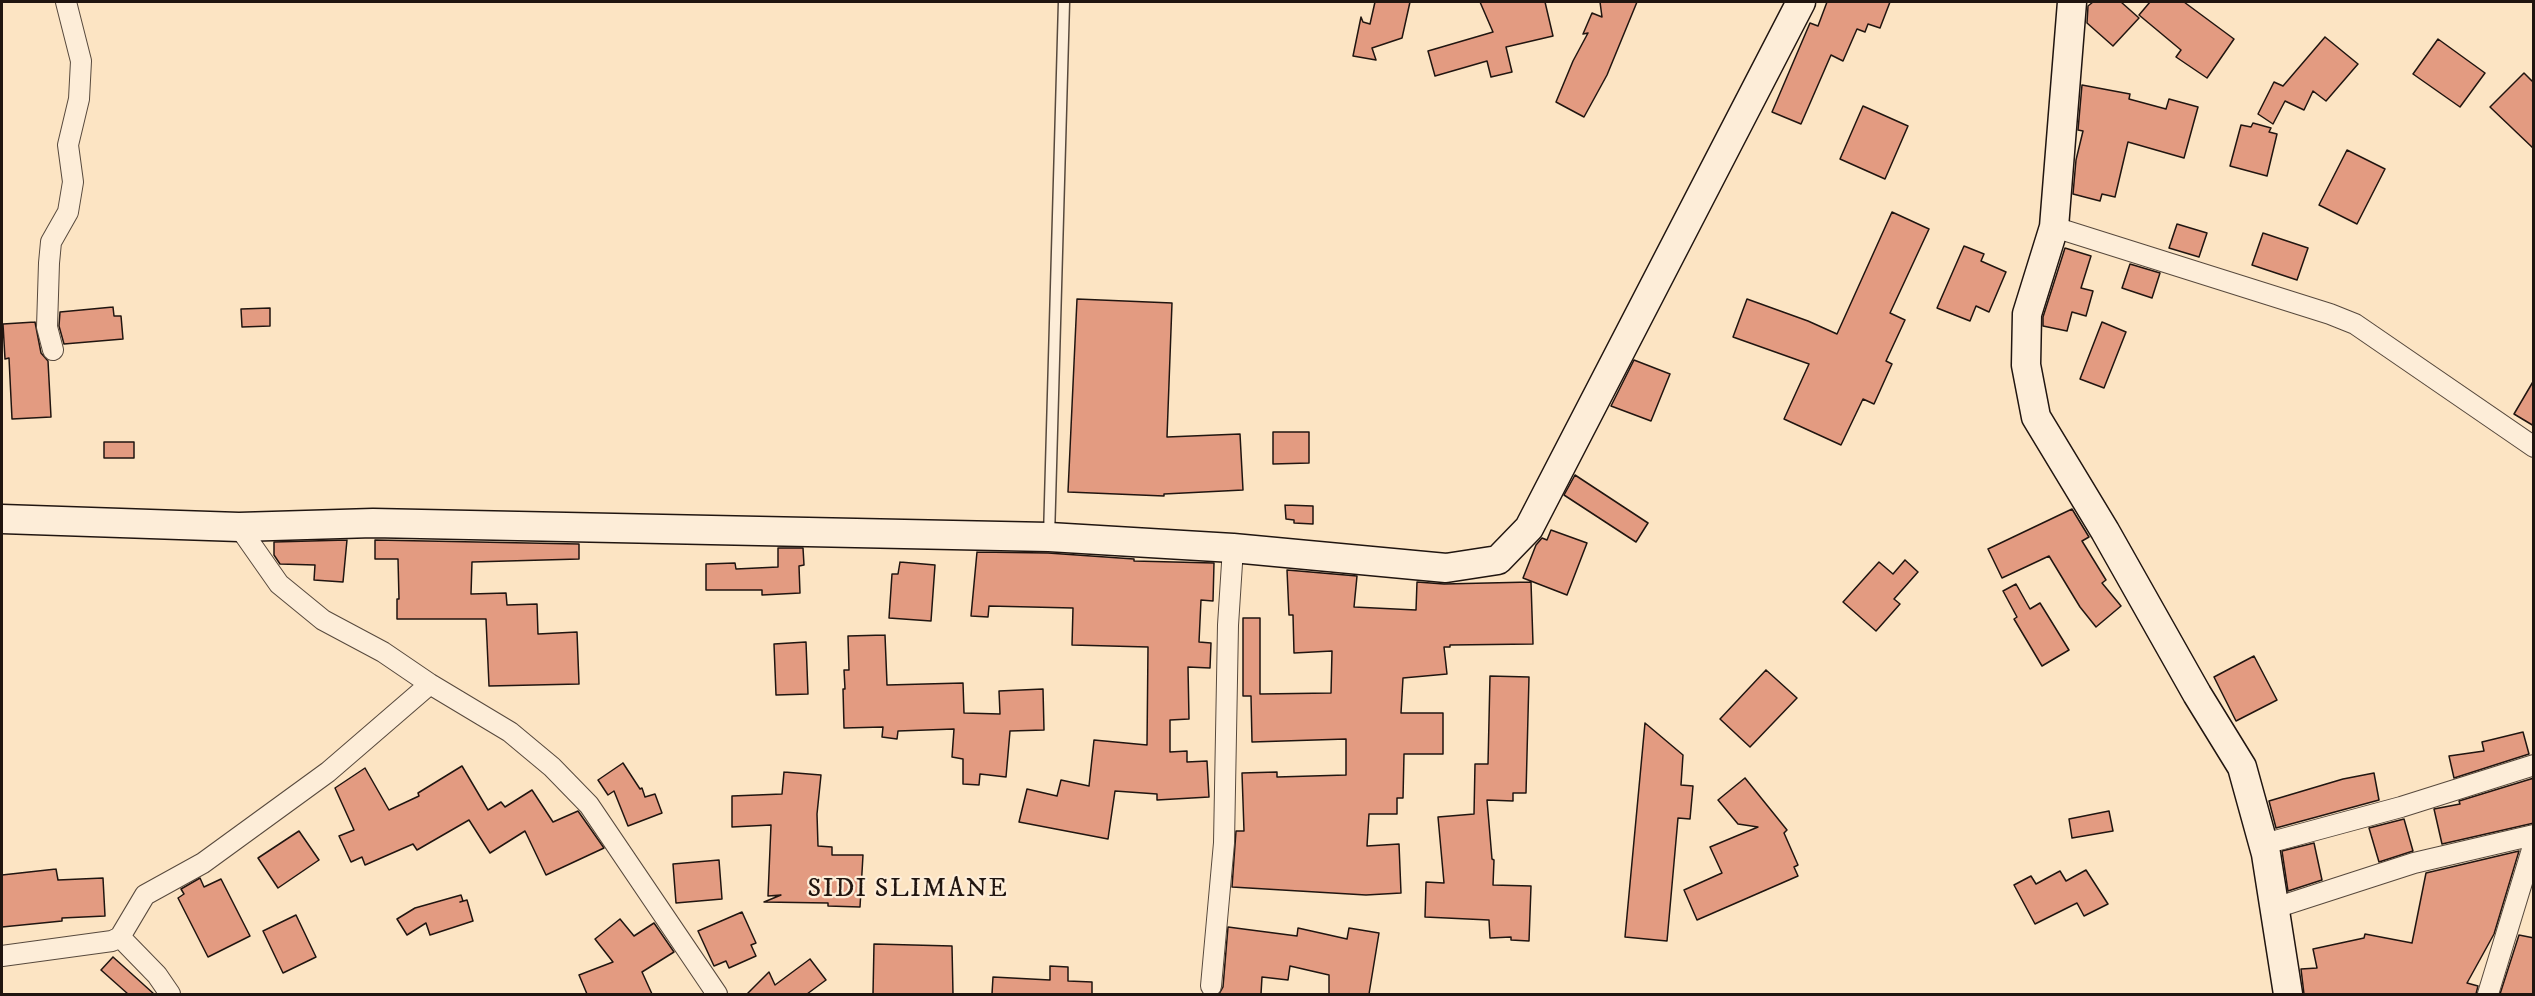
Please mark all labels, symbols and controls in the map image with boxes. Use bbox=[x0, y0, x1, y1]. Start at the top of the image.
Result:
district label: SIDI SLIMANE bbox=[808, 875, 1008, 907]

